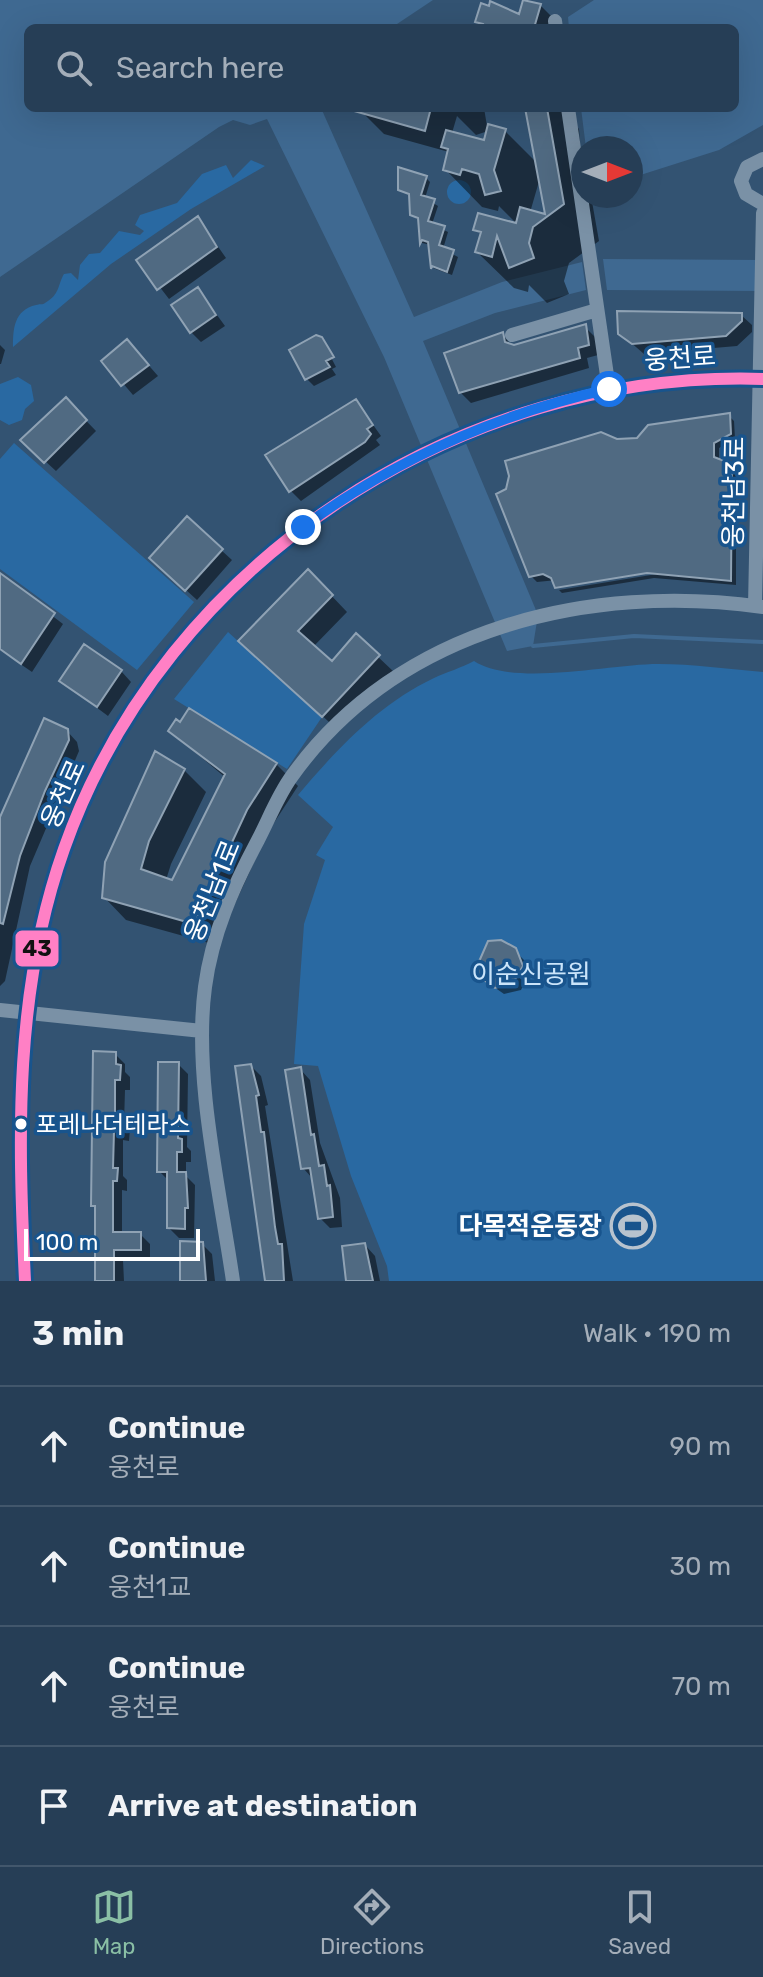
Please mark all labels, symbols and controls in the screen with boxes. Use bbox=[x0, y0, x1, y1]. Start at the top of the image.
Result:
search box bbox=[24, 24, 739, 112]
icon: search bbox=[52, 46, 96, 90]
text: Search here bbox=[116, 50, 284, 86]
north arrow bbox=[571, 136, 643, 208]
street label: 웅천로 bbox=[643, 341, 717, 376]
route start bbox=[591, 371, 627, 407]
street label: 웅천남3로 bbox=[718, 436, 751, 548]
route end bbox=[285, 509, 321, 545]
street label: 웅천로 bbox=[35, 755, 92, 833]
street label: 웅천남1로 bbox=[178, 836, 247, 947]
line badge: 43 bbox=[14, 929, 60, 968]
text: 43 bbox=[22, 935, 52, 962]
park label: 이순신공원 bbox=[471, 959, 591, 990]
place label: 포레나더테라스 bbox=[36, 1111, 191, 1139]
marker: 포레나더테라스 bbox=[13, 1116, 29, 1132]
sports icon: 다목적운동장 bbox=[609, 1202, 657, 1250]
place label: 다목적운동장 bbox=[458, 1211, 602, 1242]
scale bar bbox=[24, 1225, 200, 1261]
text: 100 m bbox=[36, 1229, 98, 1256]
text: 3 min bbox=[32, 1313, 124, 1354]
text: Walk · 190 m bbox=[583, 1318, 731, 1349]
text: Continue bbox=[108, 1410, 245, 1446]
icon: ahead bbox=[32, 1424, 76, 1468]
text: 90 m bbox=[670, 1431, 731, 1462]
text: 웅천로 bbox=[108, 1452, 180, 1483]
text: Continue bbox=[108, 1530, 245, 1566]
icon: ahead bbox=[32, 1544, 76, 1588]
text: 30 m bbox=[669, 1551, 731, 1582]
text: 웅천1교 bbox=[108, 1572, 191, 1603]
text: Continue bbox=[108, 1650, 245, 1686]
icon: ahead bbox=[32, 1664, 76, 1708]
text: 70 m bbox=[672, 1671, 731, 1702]
text: 웅천로 bbox=[108, 1692, 180, 1723]
icon: arrive bbox=[32, 1784, 76, 1828]
text: Arrive at destination bbox=[108, 1788, 418, 1824]
tab: Map bbox=[92, 1885, 136, 1960]
tab: Directions bbox=[320, 1885, 424, 1960]
tab: Saved bbox=[608, 1885, 671, 1960]

